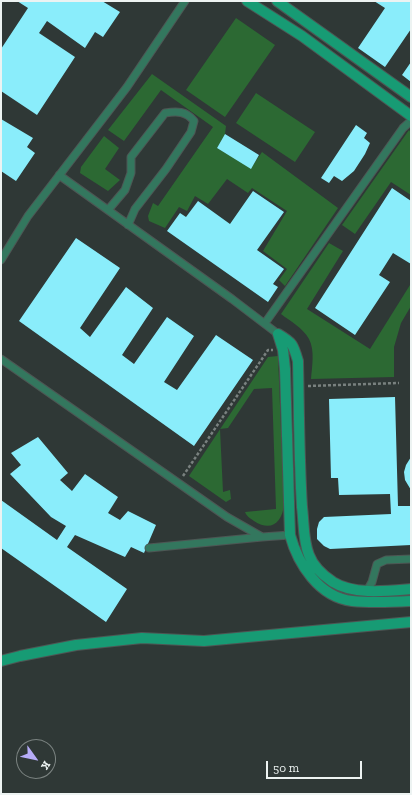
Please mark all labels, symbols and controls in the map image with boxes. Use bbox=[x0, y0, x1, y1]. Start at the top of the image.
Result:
north arrow bbox=[16, 739, 56, 779]
scale bar bbox=[268, 753, 364, 779]
text: K bbox=[38, 759, 53, 772]
text: 50 m bbox=[273, 761, 299, 775]

